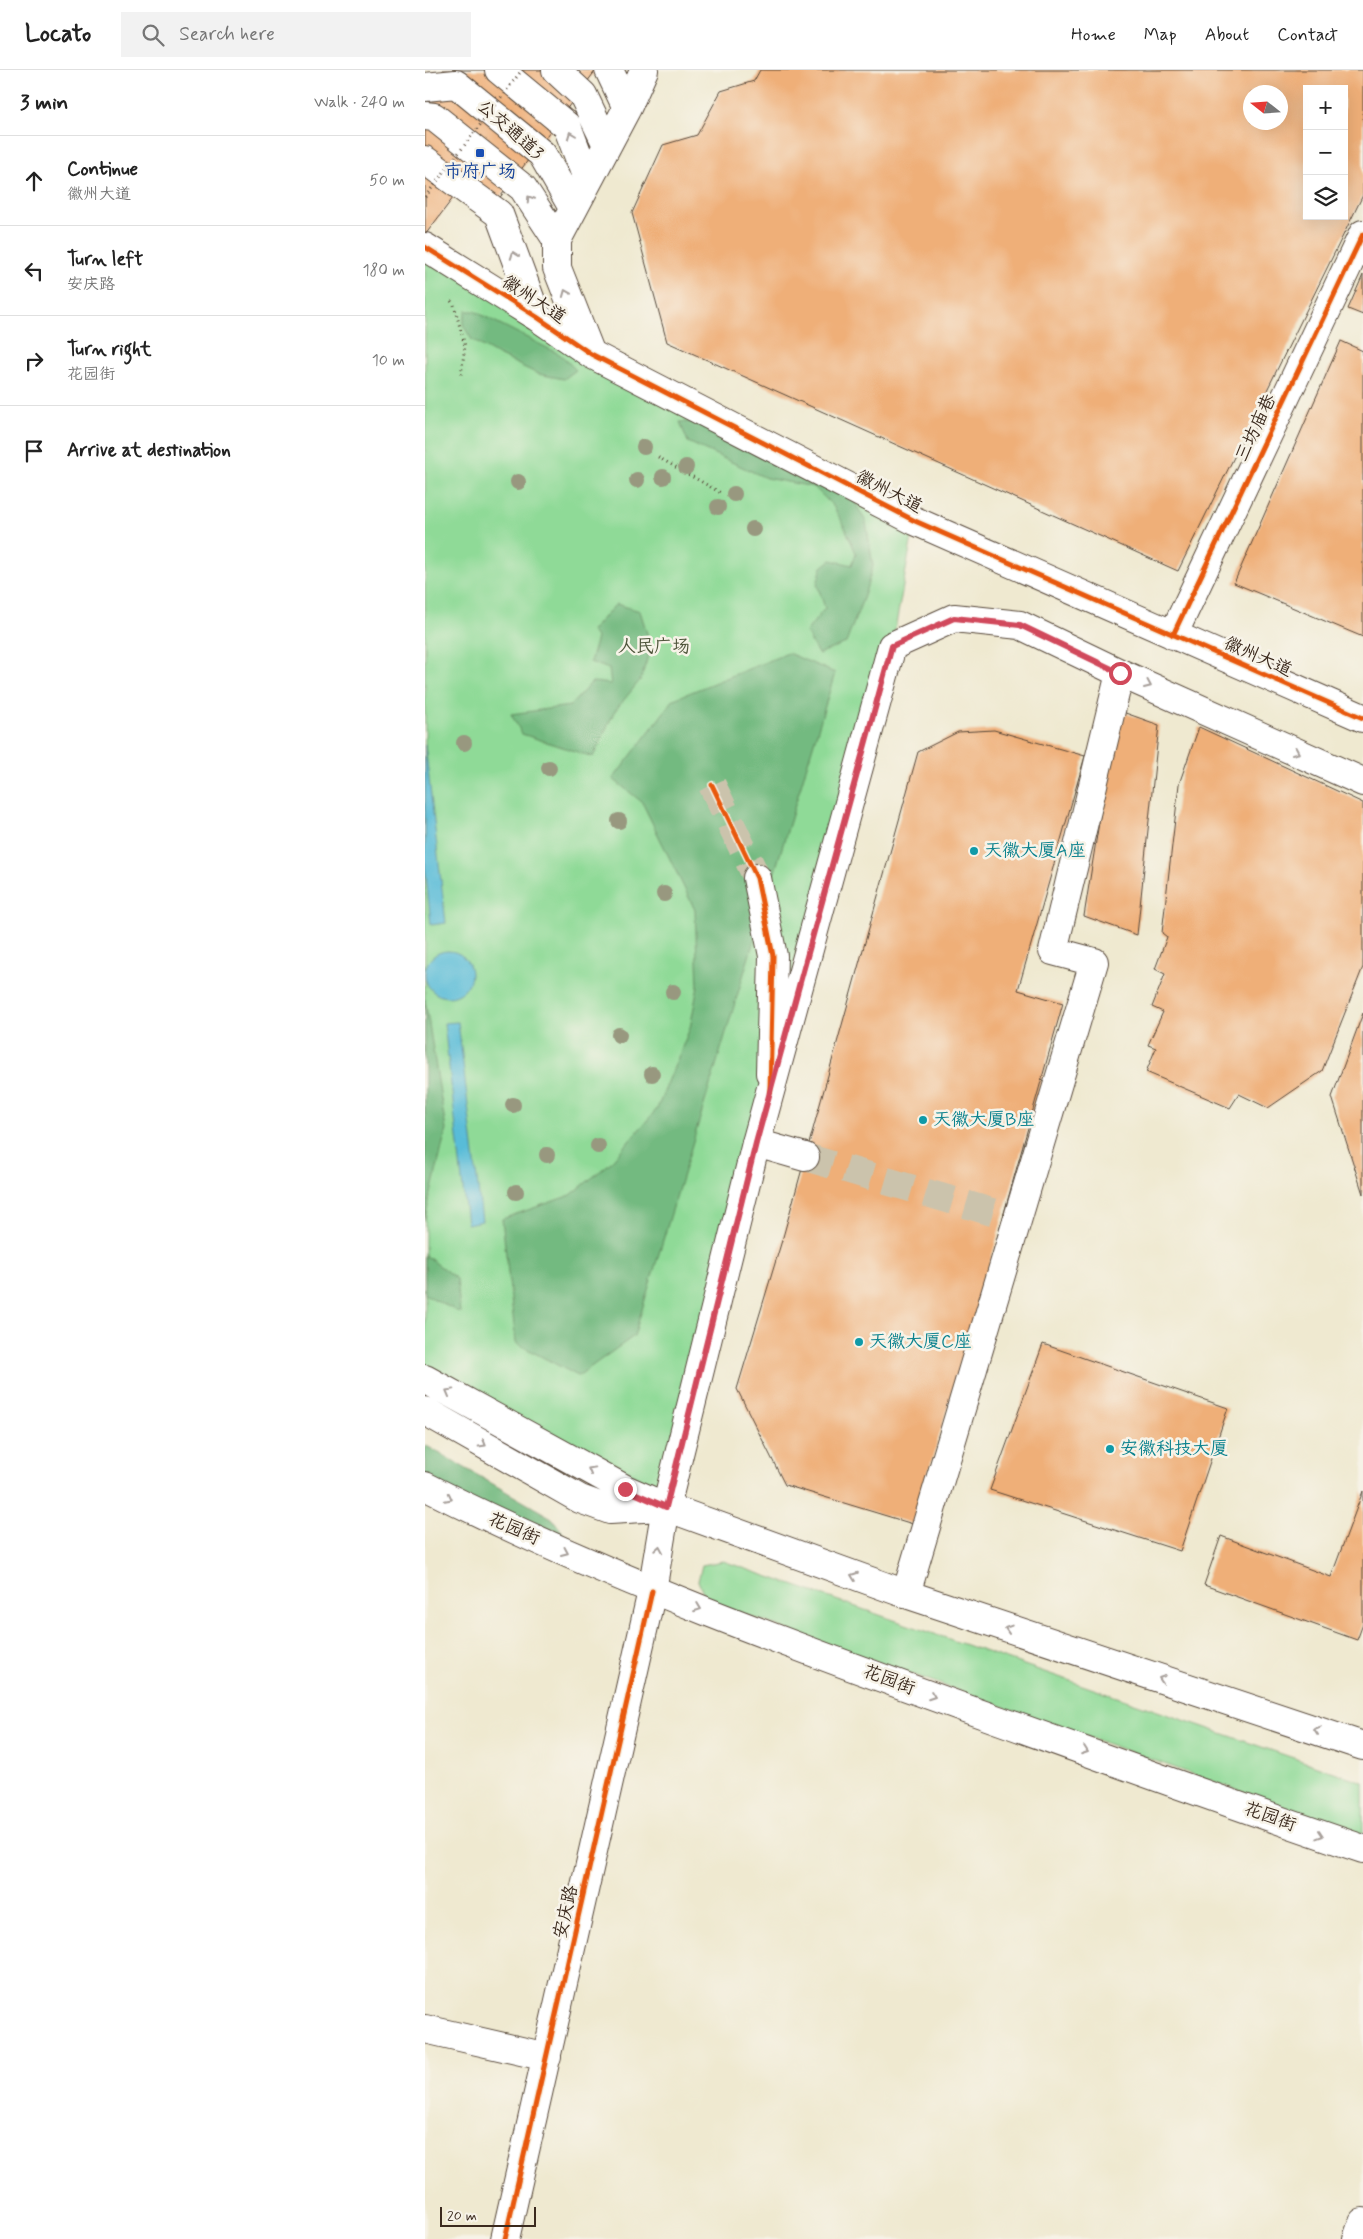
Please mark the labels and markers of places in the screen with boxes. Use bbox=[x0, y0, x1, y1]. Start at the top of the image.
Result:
marker: 市府广场 bbox=[474, 147, 486, 159]
place label: 市府广场 bbox=[444, 160, 516, 184]
place label: 天徽大厦A座 bbox=[984, 839, 1086, 863]
marker: 天徽大厦A座 bbox=[968, 845, 980, 857]
place label: 天徽大厦B座 bbox=[933, 1108, 1034, 1132]
marker: 天徽大厦B座 bbox=[917, 1114, 929, 1126]
place label: 天徽大厦C座 bbox=[869, 1330, 972, 1354]
marker: 天徽大厦C座 bbox=[853, 1336, 865, 1348]
place label: 安徽科技大厦 bbox=[1120, 1437, 1228, 1461]
marker: 安徽科技大厦 bbox=[1104, 1443, 1116, 1455]

